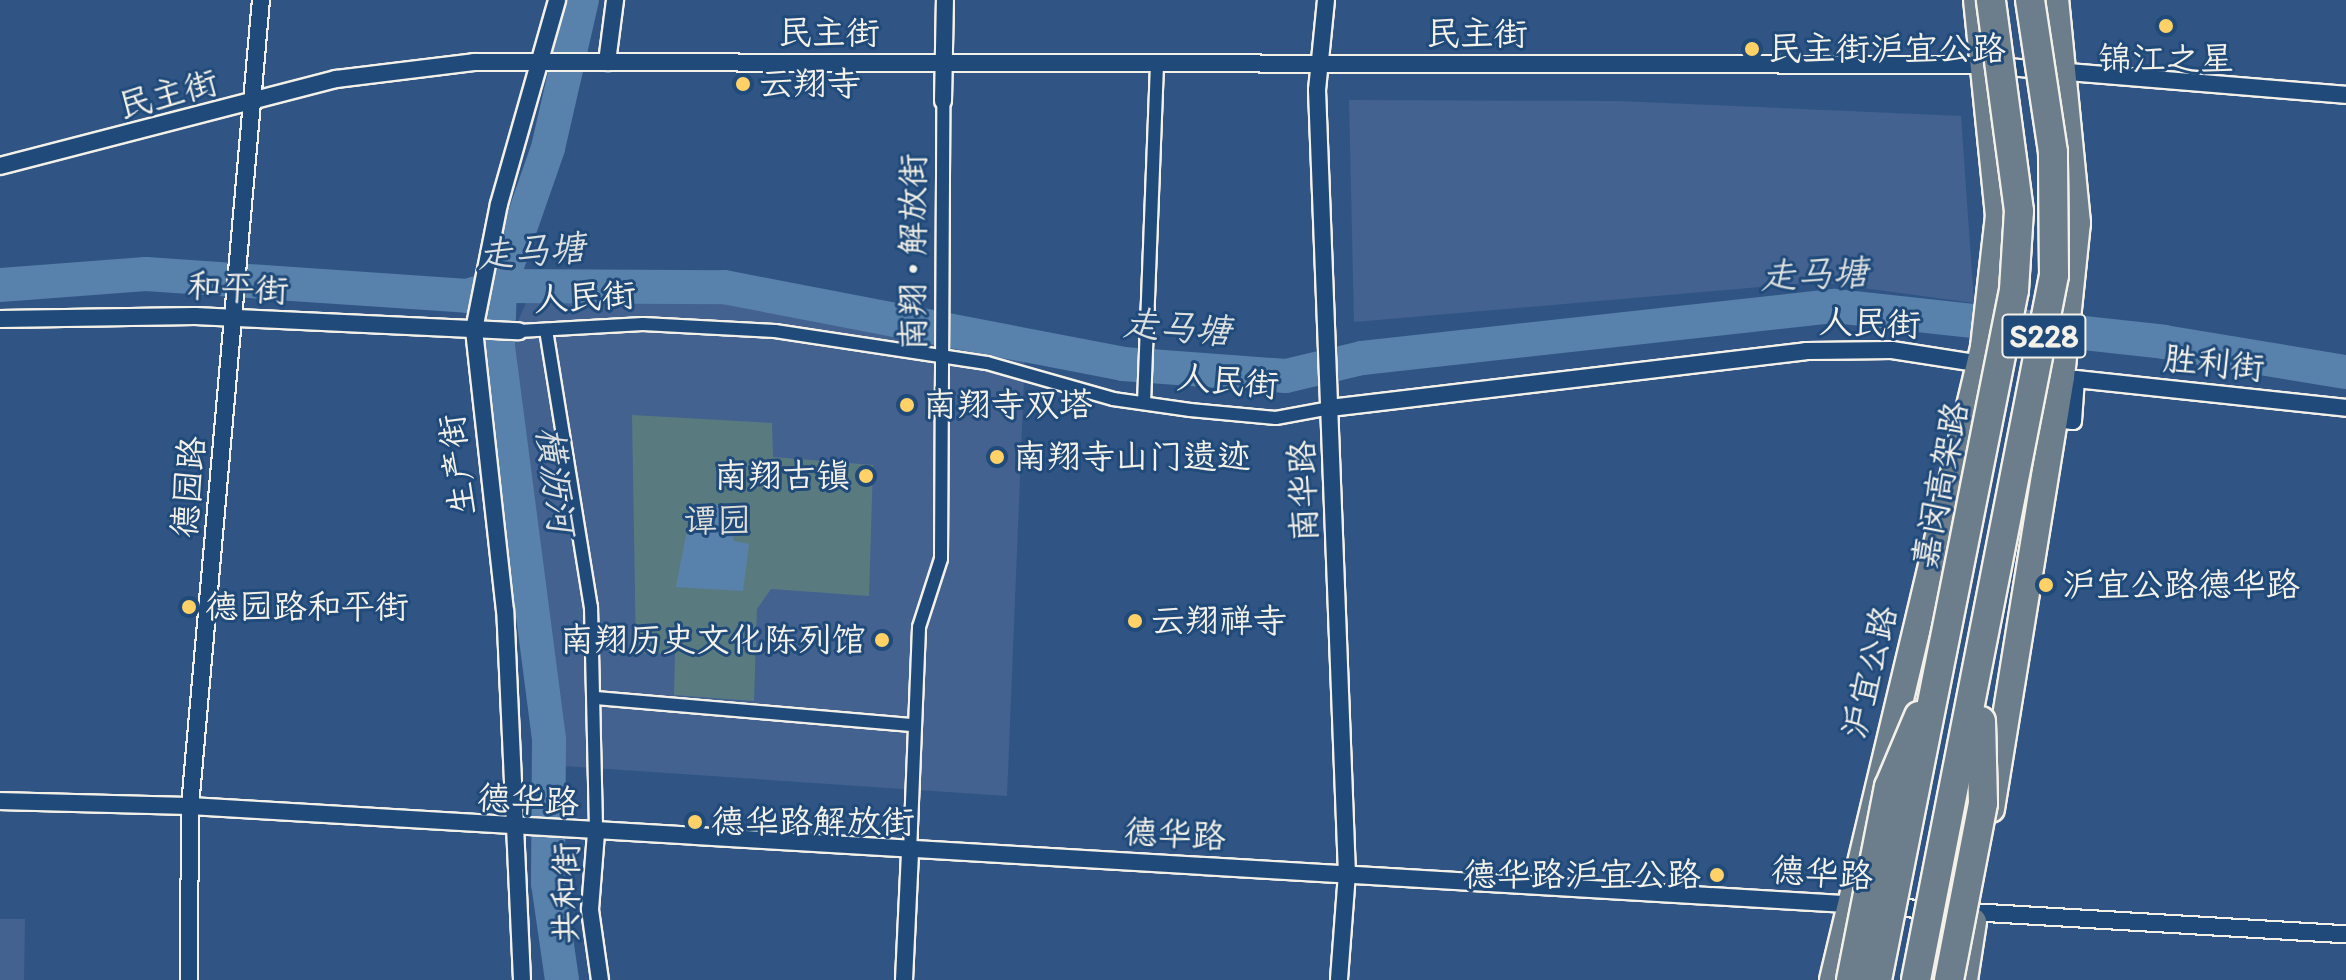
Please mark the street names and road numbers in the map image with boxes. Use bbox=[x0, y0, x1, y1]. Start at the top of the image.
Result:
street label: 民主街 bbox=[778, 13, 880, 53]
street label: 民主街 bbox=[1426, 14, 1528, 54]
street label: 民主街 bbox=[113, 61, 223, 127]
street label: 南翔 • 解放街 bbox=[893, 153, 933, 351]
street label: 和平街 bbox=[186, 265, 290, 311]
street label: 人民街 bbox=[533, 274, 637, 320]
street label: 人民街 bbox=[1818, 301, 1922, 345]
road number: S228 bbox=[2000, 308, 2088, 364]
street label: 胜利街 bbox=[2161, 337, 2267, 389]
street label: 人民街 bbox=[1175, 356, 1281, 406]
street label: 嘉闵高架路 bbox=[1904, 398, 1976, 572]
street label: 生产街 bbox=[431, 412, 483, 518]
street label: 德园路 bbox=[163, 434, 213, 540]
street label: 南华路 bbox=[1281, 439, 1325, 543]
street label: 沪宜公路 bbox=[1833, 601, 1905, 743]
street label: 德华路 bbox=[476, 777, 580, 823]
street label: 德华路 bbox=[1123, 811, 1227, 857]
street label: 共和街 bbox=[546, 842, 586, 944]
street label: 德华路 bbox=[1770, 849, 1874, 897]

